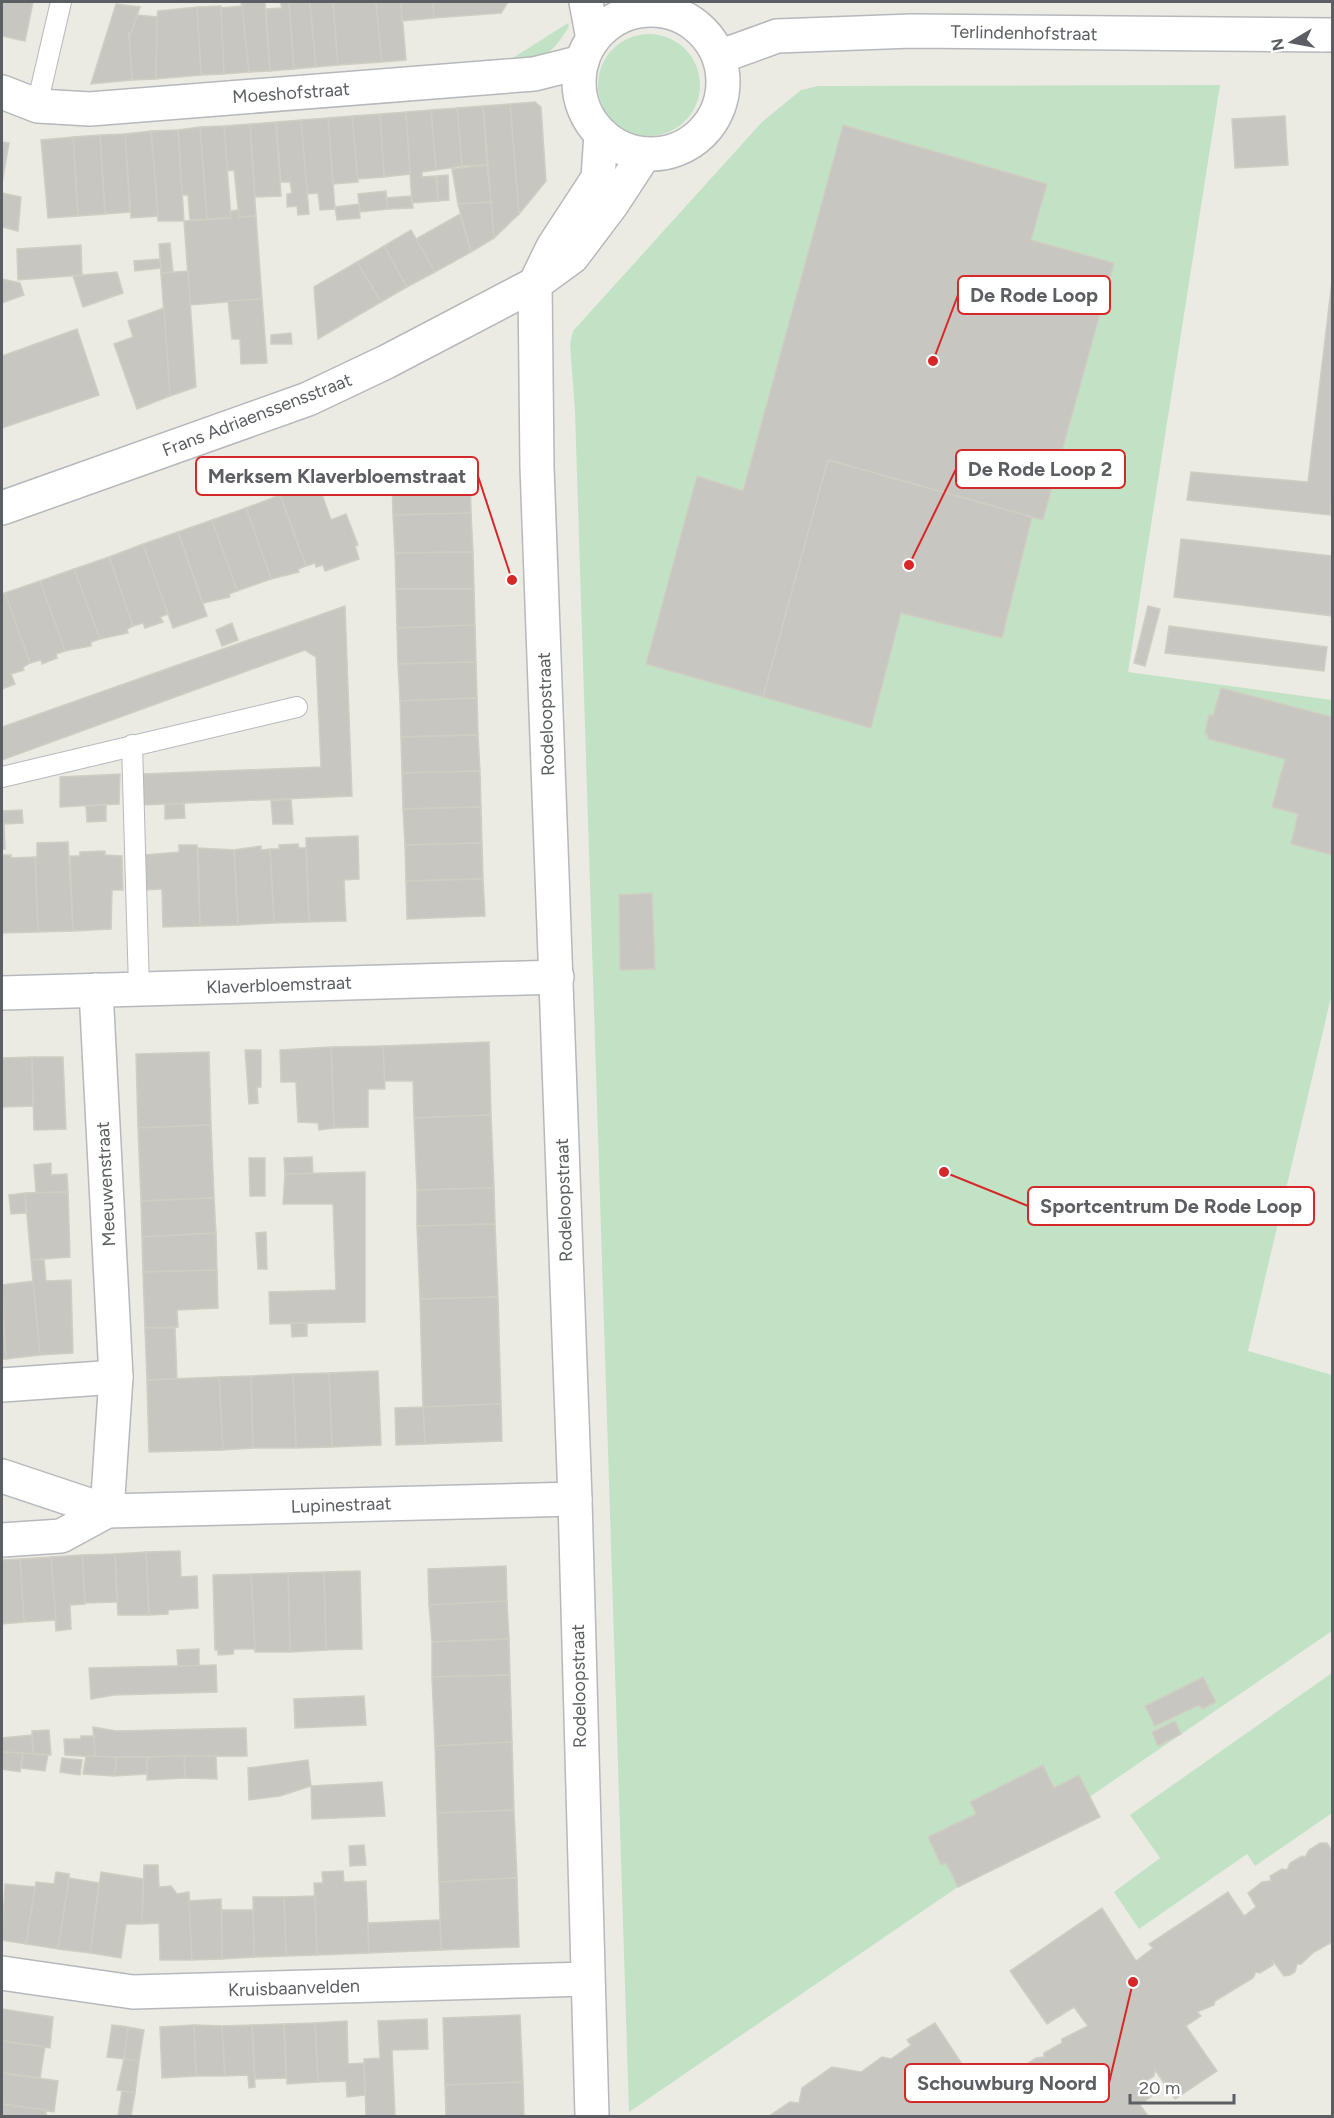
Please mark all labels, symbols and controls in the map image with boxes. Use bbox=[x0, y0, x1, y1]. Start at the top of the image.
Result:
north arrow bbox=[1262, 12, 1322, 72]
street label: Terlindenhofstraat bbox=[950, 21, 1098, 45]
text: N bbox=[1267, 37, 1288, 52]
street label: Moeshofstraat bbox=[232, 78, 351, 108]
callout: De Rode Loop bbox=[958, 276, 1110, 314]
text: De Rode Loop bbox=[970, 283, 1098, 307]
street label: Frans Adriaenssensstraat bbox=[159, 369, 355, 461]
callout: De Rode Loop 2 bbox=[956, 450, 1125, 488]
callout: Merksem Klaverbloemstraat bbox=[196, 457, 478, 495]
text: De Rode Loop 2 bbox=[968, 457, 1112, 481]
text: Merksem Klaverbloemstraat bbox=[208, 464, 466, 488]
street label: Rodeloopstraat bbox=[533, 651, 559, 776]
street label: Klaverbloemstraat bbox=[206, 971, 352, 999]
street label: Meeuwenstraat bbox=[92, 1121, 120, 1247]
street label: Rodeloopstraat bbox=[551, 1137, 577, 1262]
callout: Sportcentrum De Rode Loop bbox=[1028, 1187, 1314, 1225]
text: Sportcentrum De Rode Loop bbox=[1040, 1194, 1302, 1218]
street label: Lupinestraat bbox=[290, 1492, 392, 1518]
street label: Rodeloopstraat bbox=[567, 1624, 591, 1748]
street label: Kruisbaanvelden bbox=[228, 1975, 360, 2001]
callout: Schouwburg Noord bbox=[905, 2064, 1109, 2102]
scale bar bbox=[1130, 2067, 1234, 2105]
text: Schouwburg Noord bbox=[917, 2071, 1097, 2095]
text: 20 m bbox=[1139, 2077, 1180, 2099]

